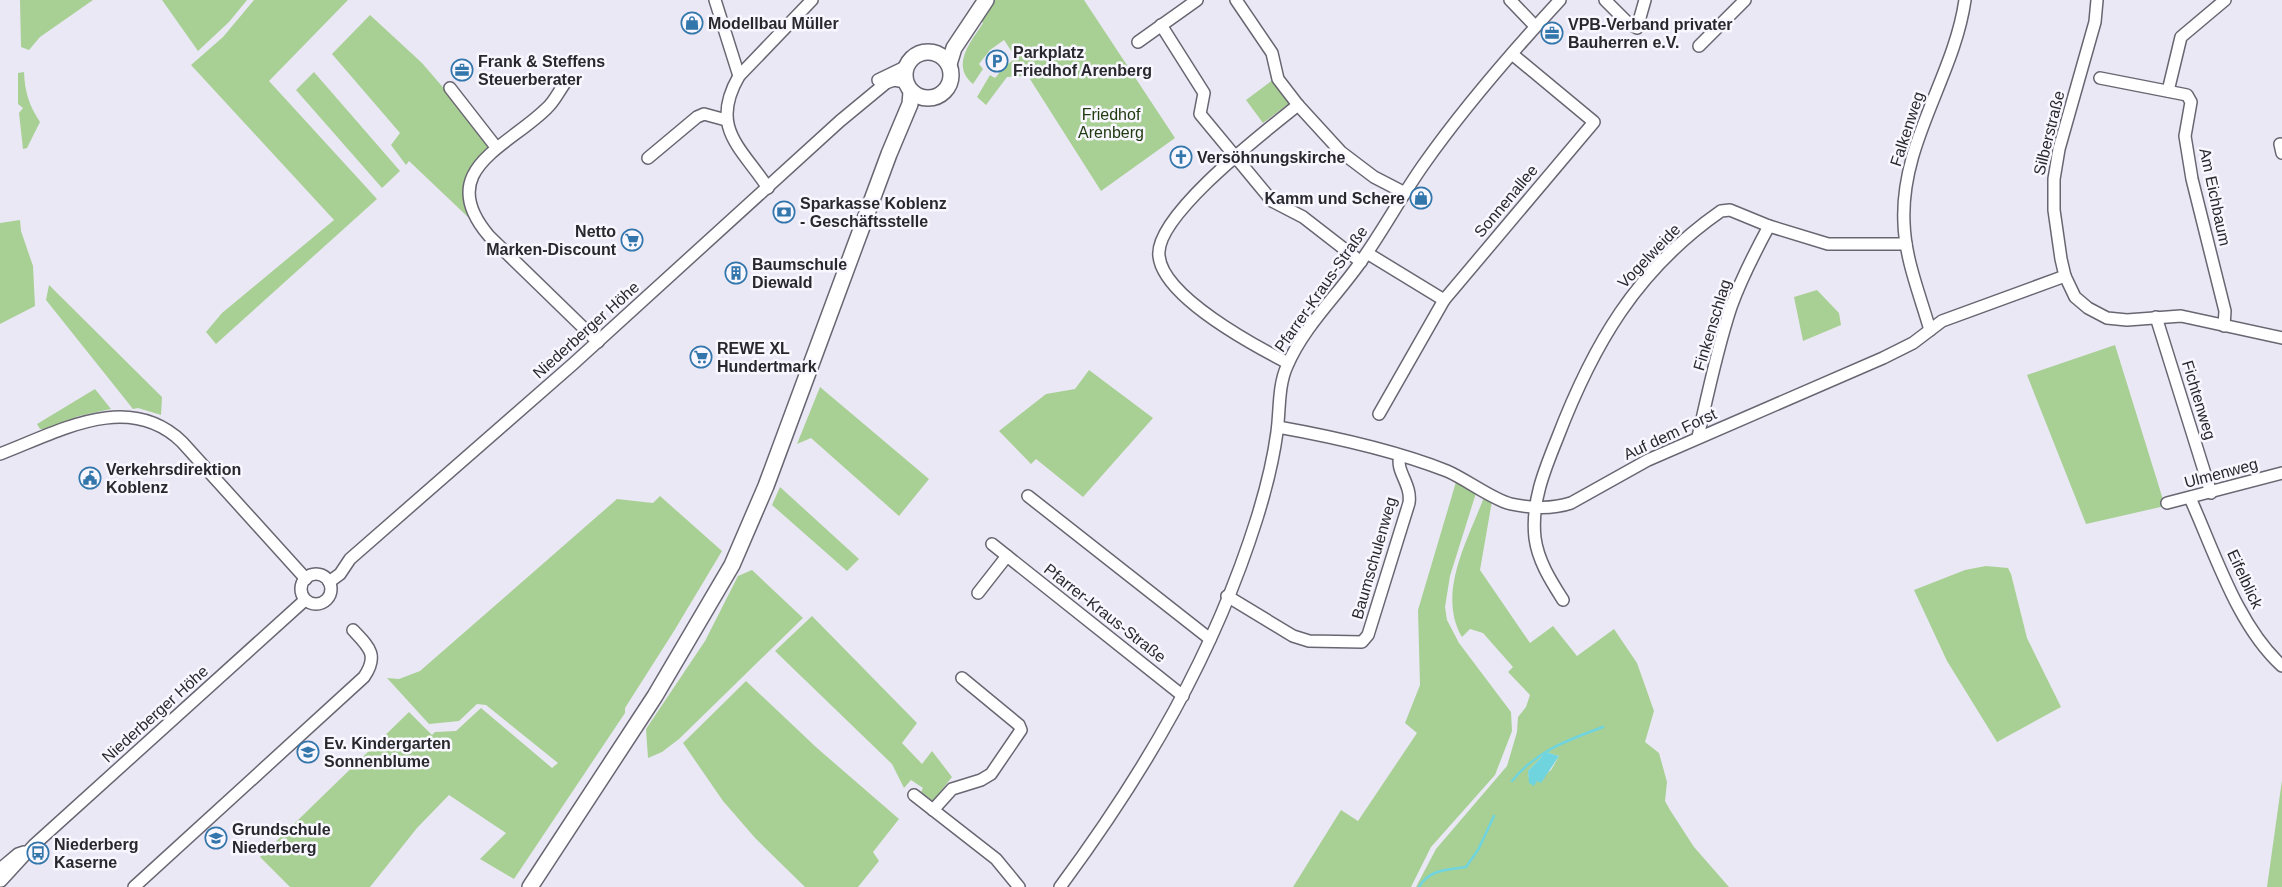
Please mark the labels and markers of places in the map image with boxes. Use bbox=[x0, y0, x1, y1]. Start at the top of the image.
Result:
shop icon: Modellbau Müller bbox=[680, 11, 704, 35]
place label: Modellbau Müller bbox=[708, 15, 839, 32]
place label: VPB-Verband privater Bauherren e.V. bbox=[1568, 16, 1733, 51]
office icon: VPB-Verband privater Bauherren e.V. bbox=[1540, 21, 1564, 45]
place label: Parkplatz Friedhof Arenberg bbox=[1013, 44, 1152, 79]
parking icon: Parkplatz Friedhof Arenberg bbox=[985, 49, 1009, 73]
place label: Frank & Steffens Steuerberater bbox=[478, 53, 605, 88]
office icon: Frank & Steffens Steuerberater bbox=[450, 58, 474, 82]
church icon: Versöhnungskirche bbox=[1169, 145, 1193, 169]
place label: Versöhnungskirche bbox=[1197, 149, 1346, 166]
shop icon: Kamm und Schere bbox=[1409, 186, 1433, 210]
place label: Kamm und Schere bbox=[1265, 190, 1405, 207]
place label: Sparkasse Koblenz - Geschäftsstelle bbox=[800, 195, 947, 230]
bank icon: Sparkasse Koblenz - Geschäftsstelle bbox=[772, 200, 796, 224]
place label: Netto Marken-Discount bbox=[486, 223, 617, 258]
supermarket icon: Netto Marken-Discount bbox=[620, 228, 644, 252]
place label: Baumschule Diewald bbox=[752, 256, 847, 291]
building icon: Baumschule Diewald bbox=[724, 261, 748, 285]
place label: REWE XL Hundertmark bbox=[717, 340, 817, 375]
supermarket icon: REWE XL Hundertmark bbox=[689, 345, 713, 369]
place label: Verkehrsdirektion Koblenz bbox=[106, 461, 241, 496]
public building icon: Verkehrsdirektion Koblenz bbox=[78, 466, 102, 490]
place label: Ev. Kindergarten Sonnenblume bbox=[324, 735, 451, 770]
school or university icon: Ev. Kindergarten Sonnenblume bbox=[296, 740, 320, 764]
place label: Grundschule Niederberg bbox=[232, 821, 331, 856]
school or university icon: Grundschule Niederberg bbox=[204, 826, 228, 850]
place label: Niederberg Kaserne bbox=[54, 836, 138, 871]
bus stop icon: Niederberg Kaserne bbox=[26, 841, 50, 865]

